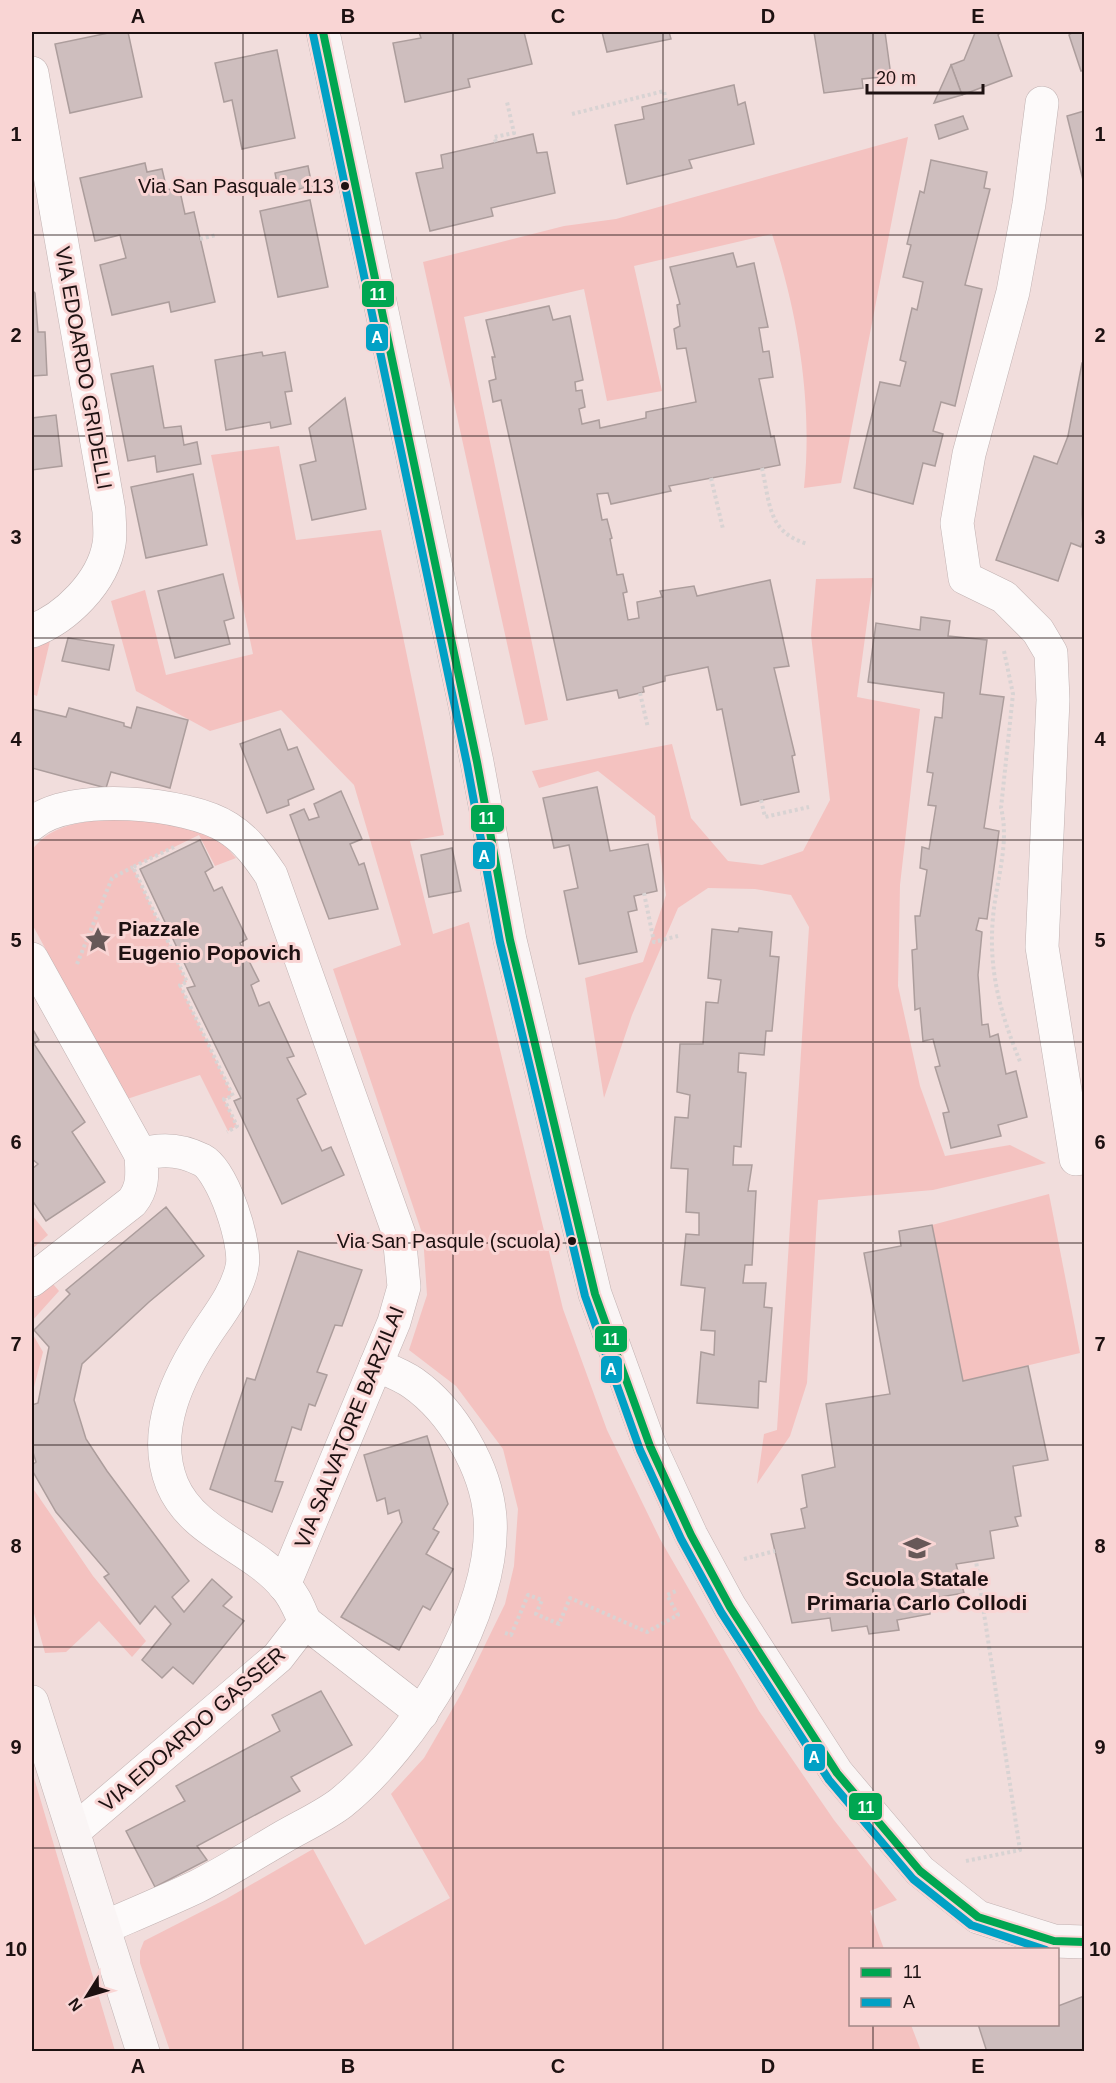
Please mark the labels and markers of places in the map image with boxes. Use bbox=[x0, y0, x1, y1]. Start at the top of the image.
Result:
place label: Via San Pasquale 113 bbox=[138, 175, 334, 197]
marker: Via San Pasquale 113 bbox=[339, 180, 351, 192]
place label: Piazzale Eugenio Popovich bbox=[118, 917, 301, 964]
place icon: Piazzale Eugenio Popovich bbox=[83, 925, 113, 955]
place label: Via San Pasqule (scuola) bbox=[337, 1230, 561, 1252]
marker: Via San Pasqule (scuola) bbox=[566, 1235, 578, 1247]
school or university icon: Scuola Statale Primaria Carlo Collodi bbox=[902, 1533, 932, 1563]
place label: Scuola Statale Primaria Carlo Collodi bbox=[807, 1567, 1027, 1614]

